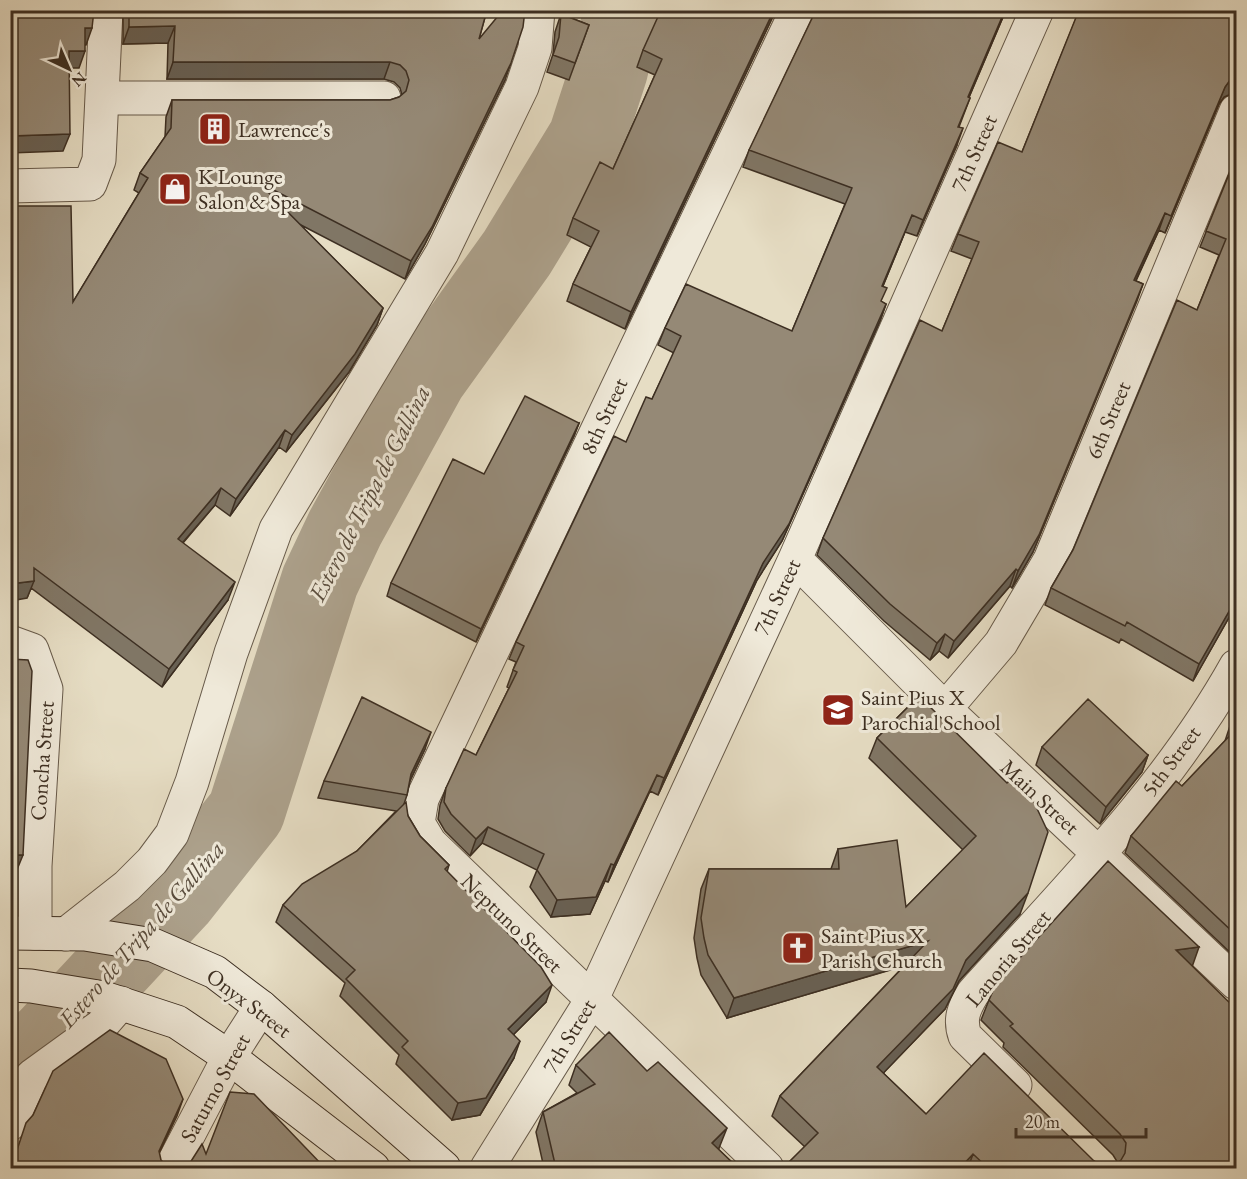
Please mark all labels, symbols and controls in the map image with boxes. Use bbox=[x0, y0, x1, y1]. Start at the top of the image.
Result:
north arrow bbox=[39, 39, 99, 99]
text: N bbox=[67, 67, 91, 92]
street label: 7th Street bbox=[944, 110, 1004, 196]
building icon: Lawrence's bbox=[197, 111, 233, 147]
place label: Lawrence's bbox=[238, 115, 330, 144]
place label: K Lounge Salon & Spa bbox=[198, 162, 300, 216]
shop icon: K Lounge Salon & Spa bbox=[157, 171, 193, 207]
street label: 8th Street bbox=[574, 373, 634, 459]
street label: 6th Street bbox=[1079, 377, 1137, 463]
water label: Estero de Tripa de Gallina bbox=[301, 380, 437, 607]
street label: 7th Street bbox=[747, 554, 807, 640]
place label: Saint Pius X Parochial School bbox=[861, 683, 1000, 737]
school or university icon: Saint Pius X Parochial School bbox=[820, 692, 856, 728]
street label: Concha Street bbox=[23, 700, 61, 822]
street label: 5th Street bbox=[1135, 720, 1207, 802]
street label: Main Street bbox=[994, 753, 1086, 841]
water label: Estero de Tripa de Gallina bbox=[51, 834, 231, 1035]
street label: Neptuno Street bbox=[455, 867, 569, 979]
street label: Lanoria Street bbox=[959, 903, 1057, 1013]
place label: Saint Pius X Parish Church bbox=[821, 921, 943, 975]
church icon: Saint Pius X Parish Church bbox=[780, 930, 816, 966]
street label: Onyx Street bbox=[201, 962, 297, 1045]
street label: 7th Street bbox=[536, 994, 602, 1078]
street label: Saturno Street bbox=[173, 1028, 257, 1148]
scale bar bbox=[1016, 1101, 1146, 1139]
text: 20 m bbox=[1025, 1110, 1060, 1133]

